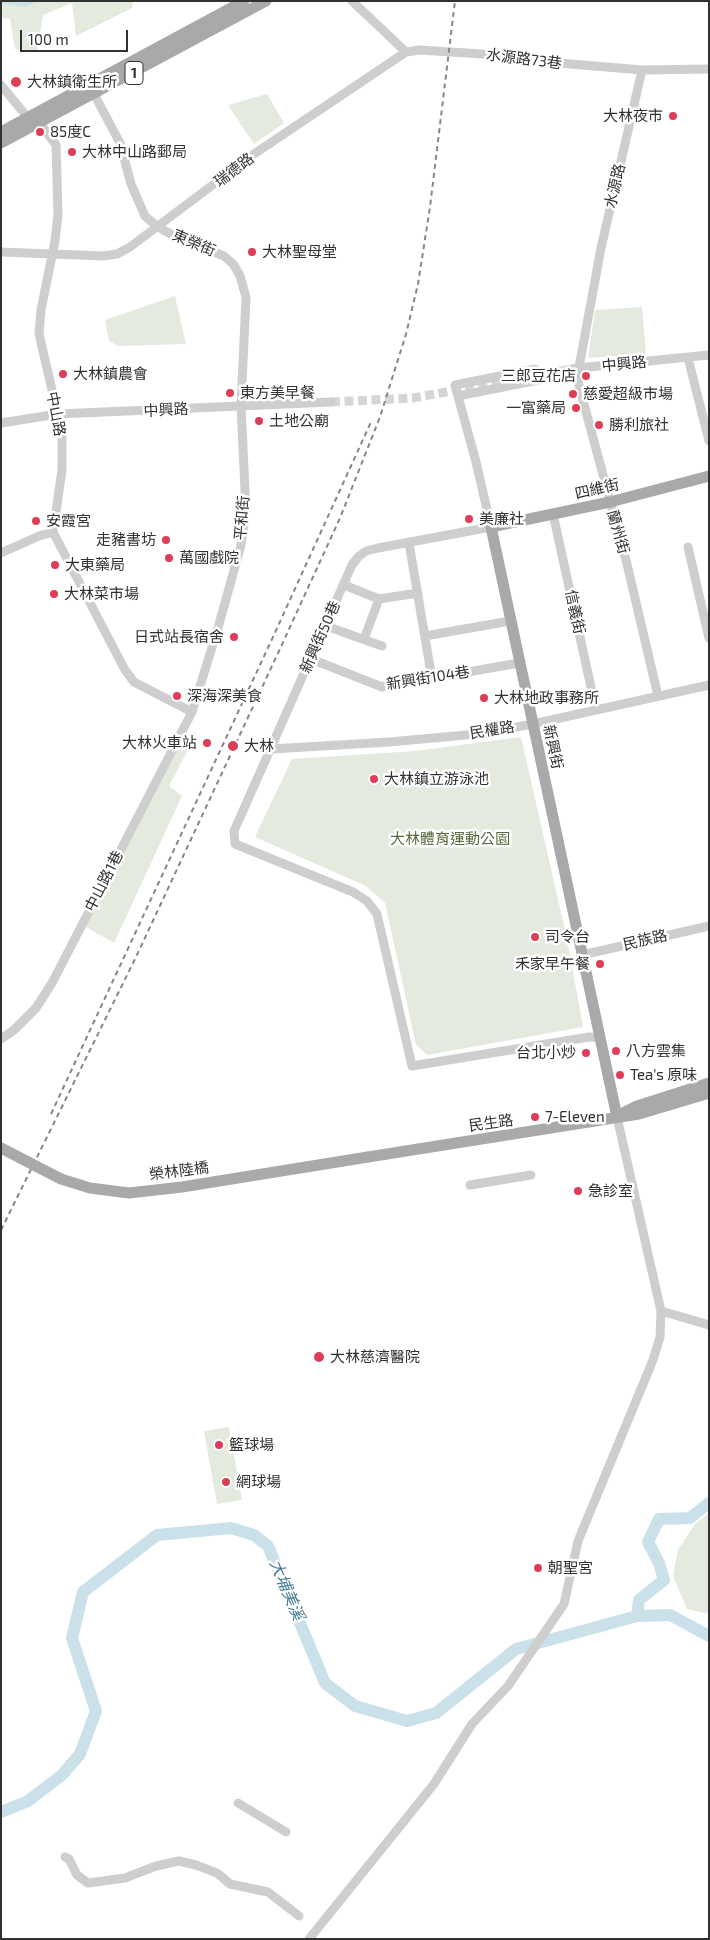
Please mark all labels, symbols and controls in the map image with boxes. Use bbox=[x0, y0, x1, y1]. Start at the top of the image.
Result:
scale bar bbox=[22, 20, 130, 52]
text: 100 m bbox=[28, 30, 69, 48]
street label: 水源路73巷 bbox=[485, 45, 563, 73]
road number: 1 bbox=[125, 62, 143, 84]
place label: 大林鎮衛生所 bbox=[27, 73, 117, 91]
marker: 大林鎮衛生所 bbox=[9, 75, 23, 89]
place label: 大林夜市 bbox=[603, 107, 663, 125]
marker: 大林夜市 bbox=[667, 110, 679, 122]
place label: 85度C bbox=[50, 123, 91, 141]
marker: 85度C bbox=[34, 126, 46, 138]
place label: 大林中山路郵局 bbox=[82, 143, 187, 161]
marker: 大林中山路郵局 bbox=[66, 146, 78, 158]
street label: 瑞德路 bbox=[211, 149, 257, 191]
street label: 水源路 bbox=[601, 162, 629, 210]
street label: 東榮街 bbox=[170, 226, 218, 260]
place label: 大林聖母堂 bbox=[262, 243, 337, 261]
marker: 大林聖母堂 bbox=[246, 246, 258, 258]
street label: 中興路 bbox=[601, 353, 647, 375]
place label: 大林鎮農會 bbox=[73, 365, 148, 383]
place label: 三郎豆花店 bbox=[501, 367, 576, 385]
marker: 大林鎮農會 bbox=[57, 368, 69, 380]
marker: 三郎豆花店 bbox=[580, 370, 592, 382]
place label: 東方美早餐 bbox=[240, 384, 315, 402]
place label: 慈愛超級市場 bbox=[583, 385, 673, 403]
marker: 東方美早餐 bbox=[224, 387, 236, 399]
marker: 慈愛超級市場 bbox=[567, 388, 579, 400]
street label: 中山路 bbox=[43, 390, 69, 438]
place label: 一富藥局 bbox=[506, 399, 566, 417]
street label: 中興路 bbox=[143, 400, 189, 420]
marker: 一富藥局 bbox=[570, 402, 582, 414]
place label: 土地公廟 bbox=[269, 412, 329, 430]
marker: 土地公廟 bbox=[253, 415, 265, 427]
place label: 勝利旅社 bbox=[609, 416, 669, 434]
marker: 勝利旅社 bbox=[593, 419, 605, 431]
street label: 四維街 bbox=[573, 475, 621, 503]
street label: 平和街 bbox=[231, 495, 253, 541]
street label: 蘭州街 bbox=[603, 508, 633, 556]
place label: 美廉社 bbox=[479, 510, 524, 528]
place label: 安霞宮 bbox=[46, 512, 91, 530]
marker: 美廉社 bbox=[463, 513, 475, 525]
marker: 安霞宮 bbox=[30, 515, 42, 527]
place label: 走豬書坊 bbox=[96, 531, 156, 549]
marker: 走豬書坊 bbox=[160, 534, 172, 546]
place label: 萬國戲院 bbox=[179, 549, 239, 567]
marker: 萬國戲院 bbox=[163, 552, 175, 564]
place label: 大東藥局 bbox=[65, 556, 125, 574]
marker: 大東藥局 bbox=[49, 559, 61, 571]
place label: 大林菜市場 bbox=[64, 585, 139, 603]
marker: 大林菜市場 bbox=[48, 588, 60, 600]
street label: 信義街 bbox=[562, 588, 588, 636]
street label: 新興街50巷 bbox=[296, 598, 344, 676]
place label: 日式站長宿舍 bbox=[134, 628, 224, 646]
marker: 日式站長宿舍 bbox=[228, 631, 240, 643]
street label: 新興街104巷 bbox=[385, 663, 471, 693]
place label: 深海深美食 bbox=[187, 687, 262, 705]
place label: 大林地政事務所 bbox=[494, 689, 599, 707]
marker: 深海深美食 bbox=[171, 690, 183, 702]
marker: 大林地政事務所 bbox=[478, 692, 490, 704]
street label: 民權路 bbox=[468, 718, 516, 742]
street label: 新興街 bbox=[540, 723, 566, 771]
place label: 大林火車站 bbox=[122, 734, 197, 752]
marker: 大林火車站 bbox=[201, 737, 213, 749]
place label: 大林 bbox=[244, 737, 274, 755]
marker: 大林 bbox=[226, 739, 240, 753]
place label: 大林鎮立游泳池 bbox=[384, 770, 489, 788]
marker: 大林鎮立游泳池 bbox=[368, 773, 380, 785]
park label: 大林體育運動公園 bbox=[390, 830, 510, 848]
street label: 中山路1巷 bbox=[81, 848, 127, 914]
street label: 民族路 bbox=[621, 926, 669, 954]
place label: 司令台 bbox=[545, 928, 590, 946]
marker: 司令台 bbox=[529, 931, 541, 943]
place label: 禾家早午餐 bbox=[515, 955, 590, 973]
marker: 禾家早午餐 bbox=[594, 958, 606, 970]
place label: 八方雲集 bbox=[626, 1042, 686, 1060]
place label: 台北小炒 bbox=[516, 1044, 576, 1062]
marker: 八方雲集 bbox=[610, 1045, 622, 1057]
marker: 台北小炒 bbox=[580, 1047, 592, 1059]
place label: Tea's 原味 bbox=[630, 1066, 697, 1084]
marker: Tea's 原味 bbox=[614, 1069, 626, 1081]
place label: 7-Eleven bbox=[545, 1108, 605, 1126]
street label: 民生路 bbox=[467, 1111, 515, 1135]
marker: 7-Eleven bbox=[529, 1111, 541, 1123]
street label: 榮林陸橋 bbox=[148, 1158, 210, 1184]
place label: 急診室 bbox=[588, 1182, 633, 1200]
marker: 急診室 bbox=[572, 1185, 584, 1197]
place label: 大林慈濟醫院 bbox=[330, 1348, 420, 1366]
marker: 大林慈濟醫院 bbox=[312, 1350, 326, 1364]
place label: 籃球場 bbox=[229, 1436, 274, 1454]
marker: 籃球場 bbox=[213, 1439, 225, 1451]
place label: 網球場 bbox=[236, 1473, 281, 1491]
marker: 網球場 bbox=[220, 1476, 232, 1488]
water label: 大埔美溪 bbox=[266, 1557, 308, 1623]
place label: 朝聖宮 bbox=[548, 1559, 593, 1577]
marker: 朝聖宮 bbox=[532, 1562, 544, 1574]

